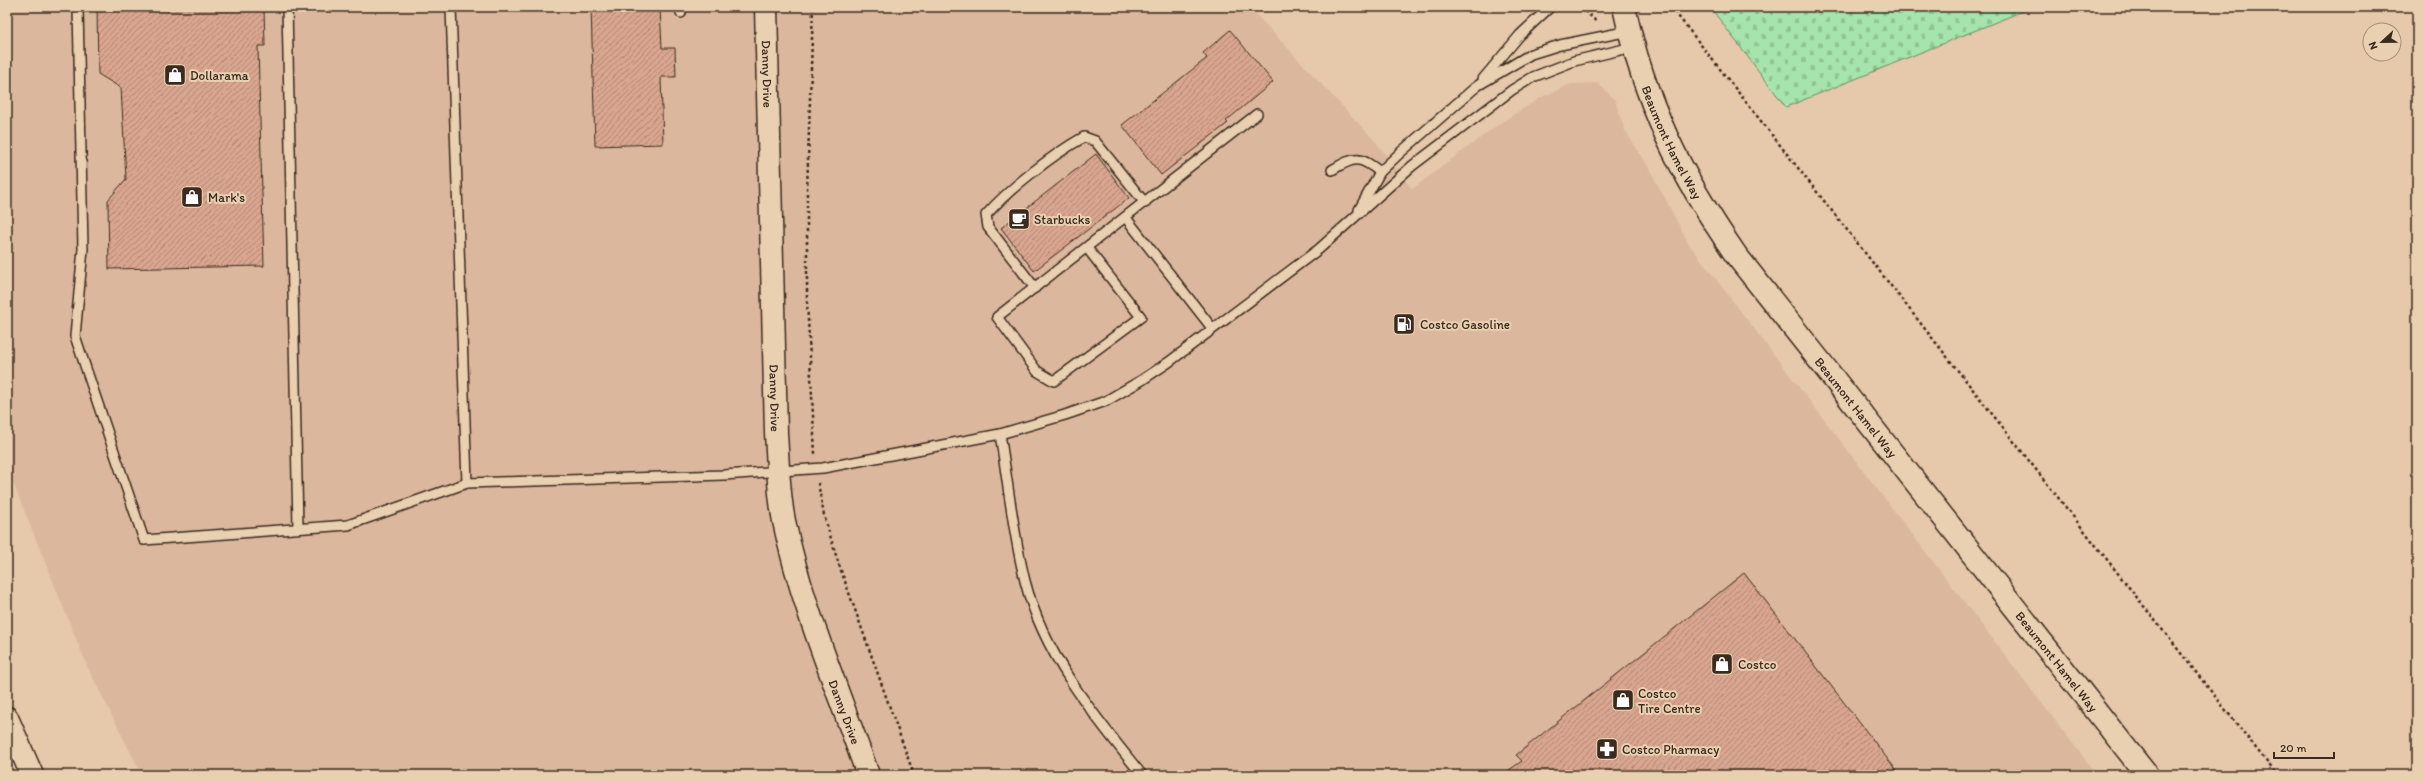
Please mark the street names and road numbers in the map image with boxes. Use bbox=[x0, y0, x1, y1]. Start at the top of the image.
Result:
street label: Danny Drive bbox=[759, 40, 775, 108]
street label: Beaumont Hamel Way bbox=[1639, 84, 1705, 202]
street label: Beaumont Hamel Way bbox=[1812, 354, 1900, 461]
street label: Danny Drive bbox=[766, 364, 783, 432]
street label: Beaumont Hamel Way bbox=[2012, 608, 2101, 715]
street label: Danny Drive bbox=[826, 678, 863, 746]

